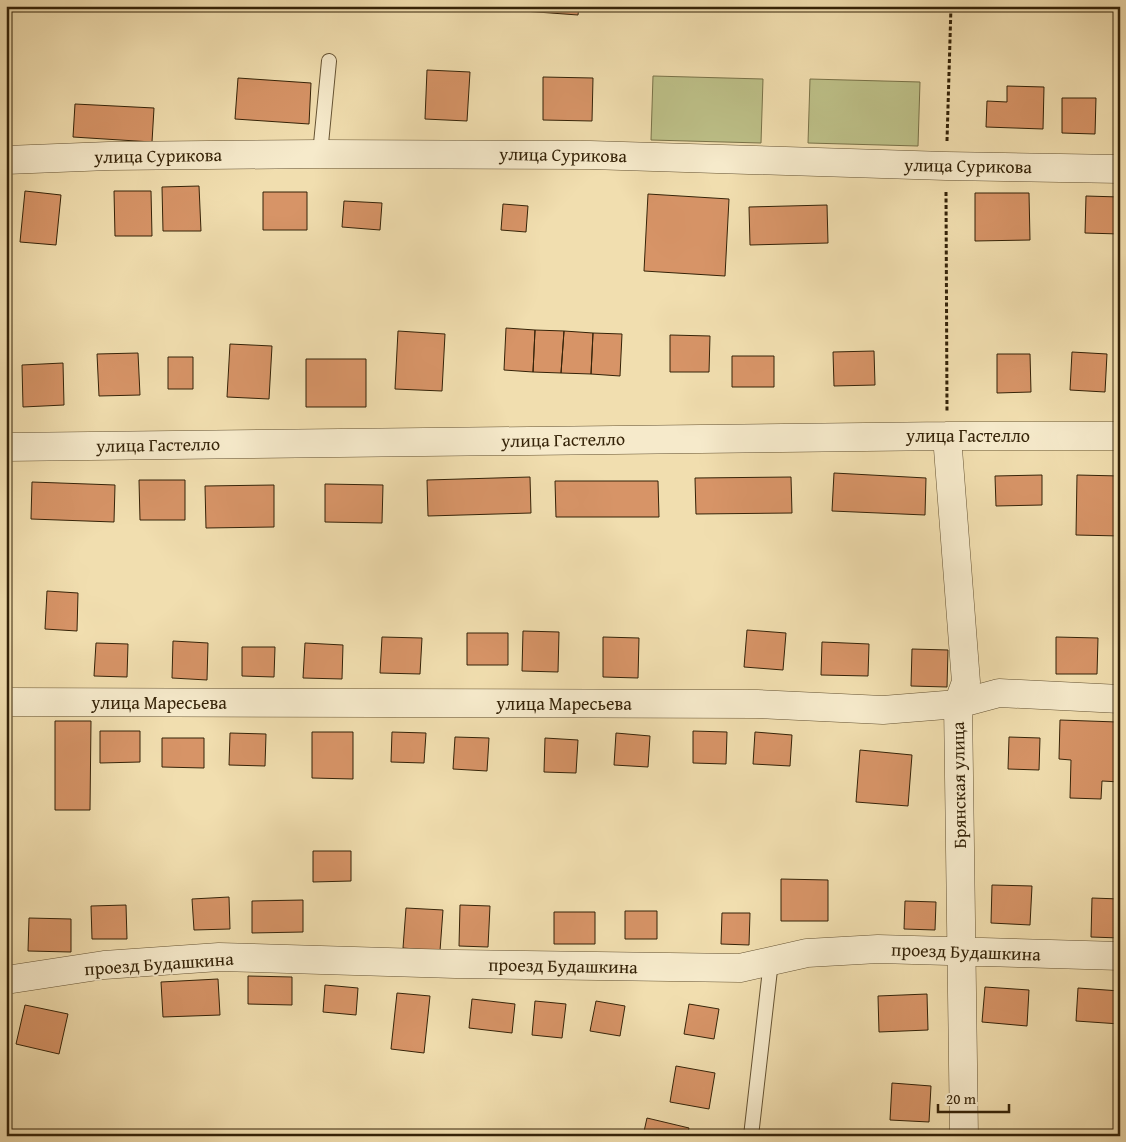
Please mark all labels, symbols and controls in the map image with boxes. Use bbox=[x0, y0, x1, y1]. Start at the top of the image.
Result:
street label: улица Сурикова bbox=[498, 140, 628, 169]
street label: улица Сурикова bbox=[93, 141, 223, 170]
street label: улица Сурикова bbox=[903, 151, 1033, 180]
street label: улица Гастелло bbox=[905, 422, 1030, 449]
street label: улица Гастелло bbox=[500, 425, 625, 454]
street label: улица Гастелло bbox=[95, 430, 220, 459]
street label: улица Маресьева bbox=[90, 689, 227, 716]
street label: улица Маресьева bbox=[495, 690, 632, 717]
street label: Брянская улица bbox=[944, 721, 973, 849]
street label: проезд Будашкина bbox=[891, 935, 1042, 968]
street label: проезд Будашкина bbox=[83, 945, 235, 982]
street label: проезд Будашкина bbox=[488, 951, 638, 980]
scale bar bbox=[938, 1082, 1010, 1114]
text: 20 m bbox=[946, 1088, 977, 1109]

